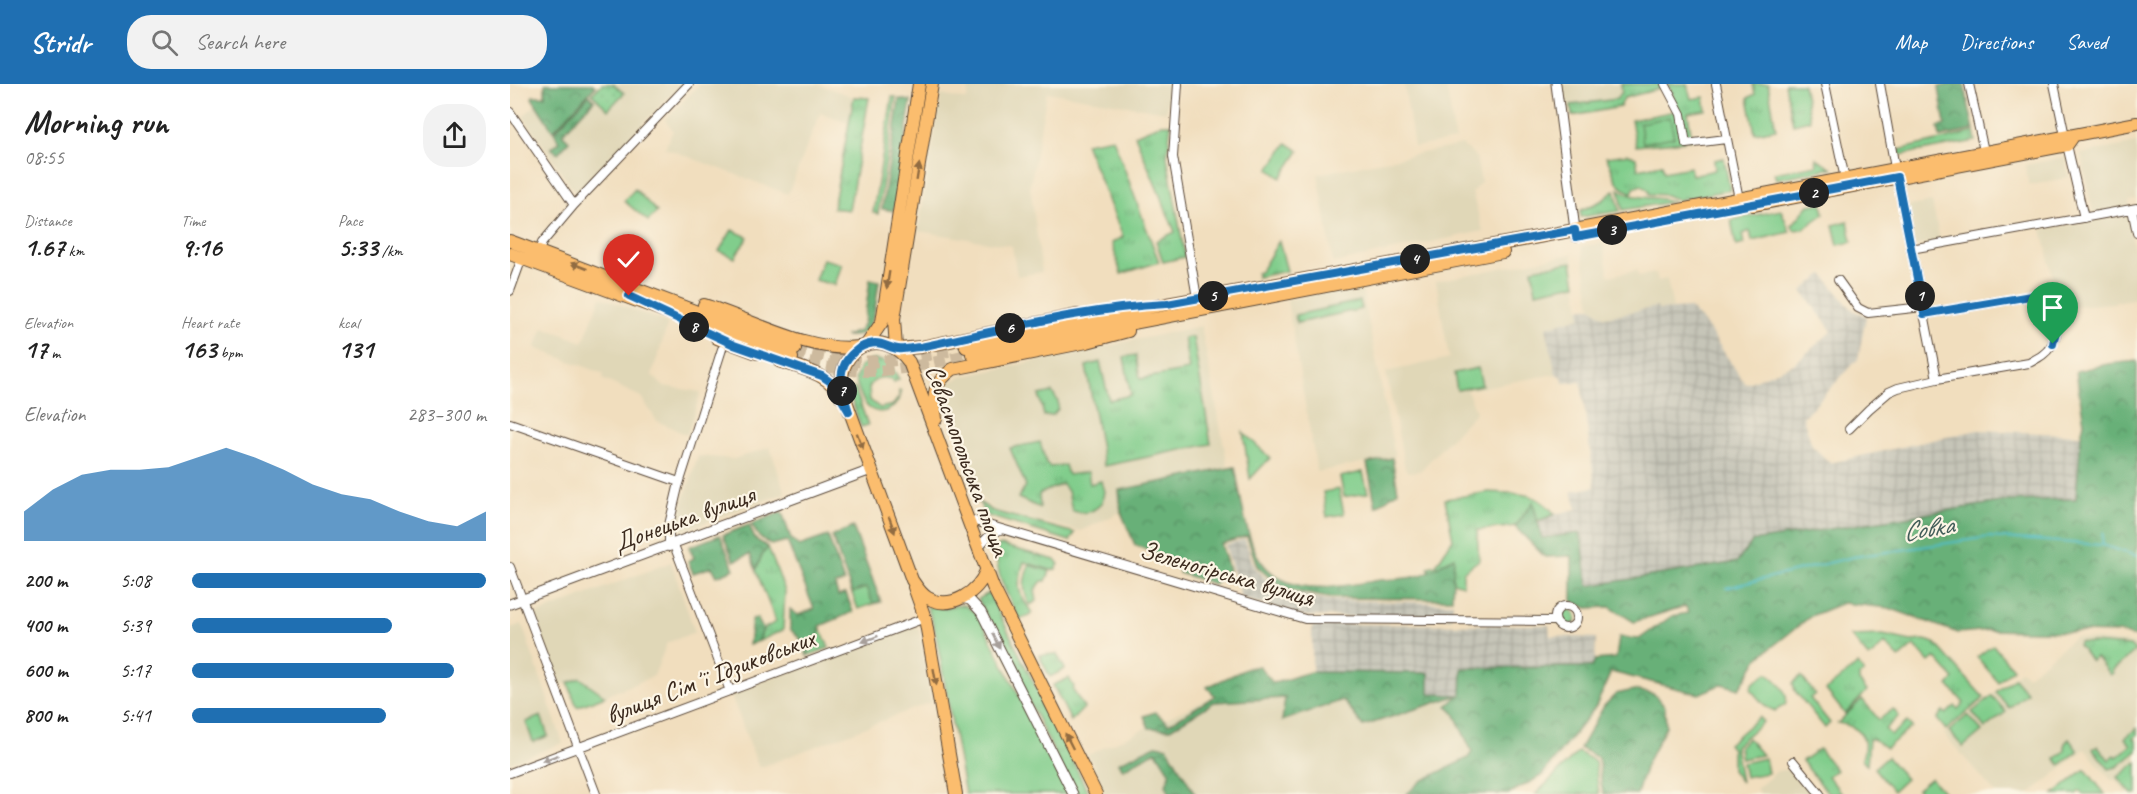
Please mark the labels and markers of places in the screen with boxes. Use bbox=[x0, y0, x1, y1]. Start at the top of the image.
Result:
pin: 2 bbox=[1799, 178, 1829, 208]
pin: 3 bbox=[1597, 215, 1627, 245]
pin bbox=[603, 234, 654, 296]
pin: 4 bbox=[1400, 244, 1430, 274]
pin: 5 bbox=[1198, 281, 1228, 311]
pin: 1 bbox=[1905, 281, 1935, 311]
pin bbox=[2027, 282, 2078, 344]
pin: 8 bbox=[679, 312, 709, 342]
pin: 6 bbox=[995, 313, 1025, 343]
pin: 7 bbox=[827, 376, 857, 406]

